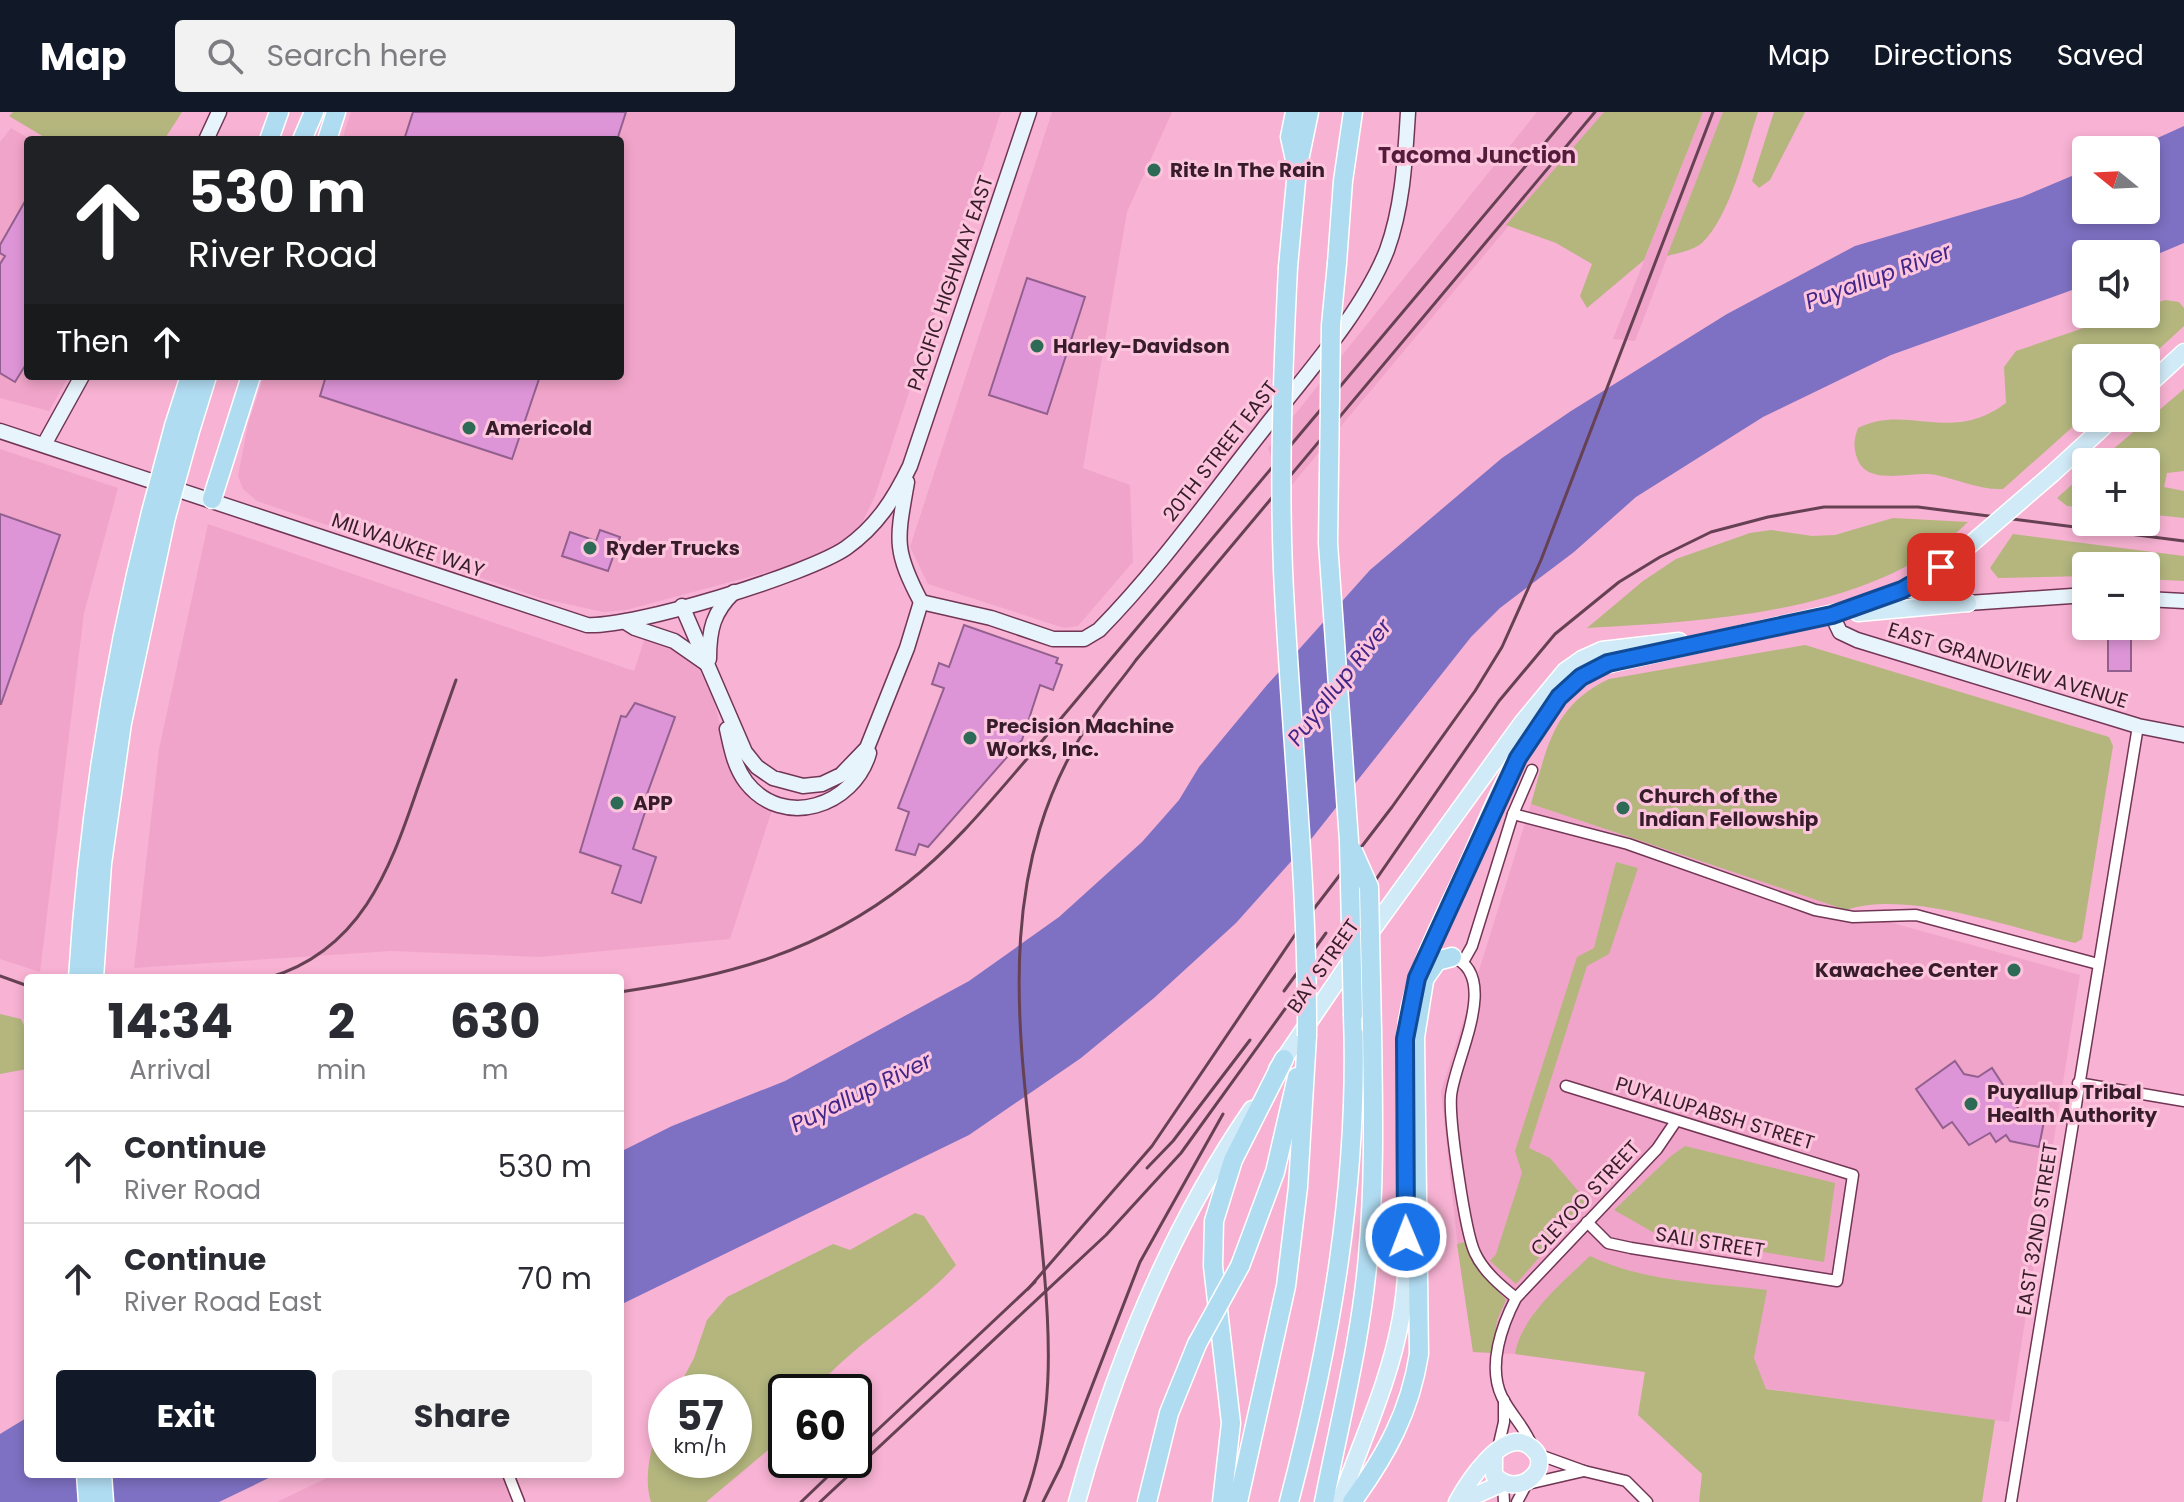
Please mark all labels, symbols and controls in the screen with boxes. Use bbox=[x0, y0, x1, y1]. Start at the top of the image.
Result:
search box bbox=[175, 20, 735, 92]
text: Map bbox=[40, 30, 127, 83]
icon: search bbox=[203, 34, 247, 78]
text: Search here bbox=[267, 34, 447, 77]
text: Map bbox=[1768, 36, 1830, 75]
text: Directions bbox=[1874, 36, 2013, 75]
text: Saved bbox=[2057, 36, 2144, 75]
north arrow bbox=[2072, 136, 2160, 224]
map controls bbox=[2072, 136, 2160, 640]
district label: Tacoma Junction bbox=[1378, 140, 1576, 171]
text: 530 m bbox=[188, 153, 366, 232]
place label: Rite In The Rain bbox=[1170, 156, 1325, 184]
marker: Rite In The Rain bbox=[1145, 161, 1163, 179]
icon: ahead bbox=[56, 168, 160, 272]
street label: PACIFIC HIGHWAY EAST bbox=[900, 172, 1000, 394]
text: River Road bbox=[188, 229, 378, 280]
water label: Puyallup River bbox=[1801, 235, 1956, 317]
button: sound bbox=[2072, 240, 2160, 328]
text: Then bbox=[56, 320, 129, 363]
icon: ahead bbox=[145, 320, 189, 364]
place label: Harley-Davidson bbox=[1053, 332, 1230, 360]
marker: Harley-Davidson bbox=[1028, 337, 1046, 355]
button: search bbox=[2072, 344, 2160, 432]
street label: 20TH STREET EAST bbox=[1156, 375, 1284, 527]
place label: Americold bbox=[485, 414, 592, 442]
marker: Americold bbox=[460, 419, 478, 437]
button: + bbox=[2072, 448, 2160, 536]
street label: MILWAUKEE WAY bbox=[328, 506, 488, 584]
pin bbox=[1907, 533, 1975, 601]
place label: Ryder Trucks bbox=[606, 534, 740, 562]
marker: Ryder Trucks bbox=[581, 539, 599, 557]
icon: arrive bbox=[1919, 545, 1963, 589]
button: − bbox=[2072, 552, 2160, 640]
water label: Puyallup River bbox=[1280, 612, 1399, 752]
street label: EAST GRANDVIEW AVENUE bbox=[1885, 615, 2131, 715]
place label: Precision Machine Works, Inc. bbox=[986, 712, 1174, 763]
marker: Precision Machine Works, Inc. bbox=[961, 729, 979, 747]
place label: Church of the Indian Fellowship bbox=[1639, 782, 1819, 833]
place label: APP bbox=[633, 789, 673, 817]
marker: APP bbox=[608, 794, 626, 812]
marker: Church of the Indian Fellowship bbox=[1614, 799, 1632, 817]
street label: BAY STREET bbox=[1280, 913, 1366, 1019]
place label: Kawachee Center bbox=[1815, 956, 1998, 984]
marker: Kawachee Center bbox=[2005, 961, 2023, 979]
text: 14:34 bbox=[107, 988, 233, 1055]
text: 2 bbox=[328, 988, 355, 1055]
text: 630 bbox=[450, 988, 541, 1055]
water label: Puyallup River bbox=[785, 1045, 938, 1140]
text: Arrival bbox=[129, 1052, 211, 1088]
text: min bbox=[316, 1052, 366, 1088]
text: m bbox=[482, 1052, 509, 1088]
street label: PUYALUPABSH STREET bbox=[1612, 1069, 1818, 1157]
place label: Puyallup Tribal Health Authority bbox=[1987, 1078, 2157, 1129]
marker: Puyallup Tribal Health Authority bbox=[1962, 1095, 1980, 1113]
text: Continue bbox=[124, 1126, 266, 1169]
street label: CLEYOO STREET bbox=[1524, 1134, 1646, 1262]
street label: EAST 32ND STREET bbox=[2010, 1140, 2065, 1317]
icon: ahead bbox=[56, 1145, 100, 1189]
text: 530 m bbox=[498, 1145, 592, 1188]
text: River Road bbox=[124, 1172, 261, 1208]
position arrow bbox=[1364, 1195, 1448, 1279]
street label: SALI STREET bbox=[1653, 1220, 1767, 1264]
text: Continue bbox=[124, 1238, 266, 1281]
icon: ahead bbox=[56, 1257, 100, 1301]
text: 70 m bbox=[518, 1257, 592, 1300]
text: River Road East bbox=[124, 1284, 322, 1320]
button: Exit bbox=[56, 1370, 316, 1462]
button: Share bbox=[332, 1370, 592, 1462]
speed limit sign: 60 bbox=[768, 1374, 872, 1478]
text: 57 bbox=[676, 1388, 724, 1444]
text: km/h bbox=[673, 1432, 727, 1460]

